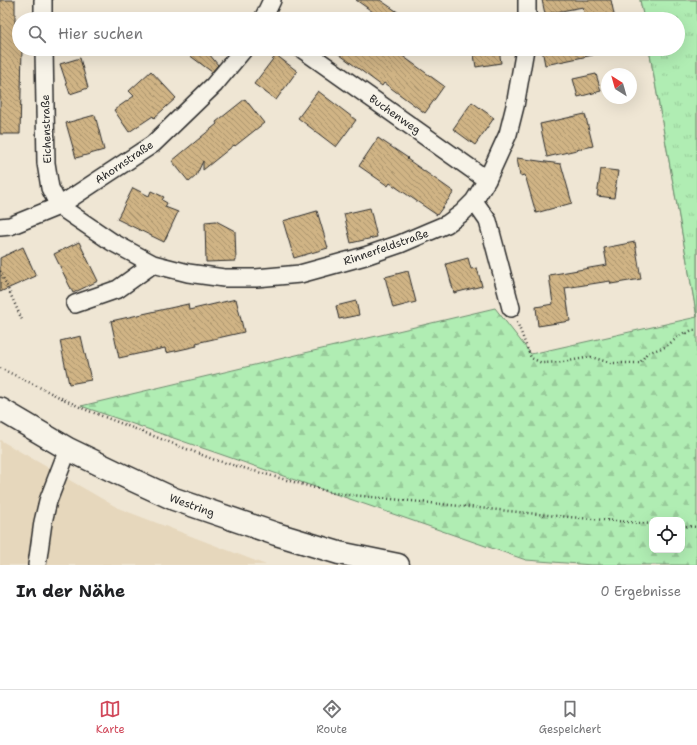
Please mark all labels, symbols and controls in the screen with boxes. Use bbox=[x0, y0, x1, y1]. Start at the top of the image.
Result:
search box bbox=[12, 12, 685, 56]
icon: search bbox=[26, 23, 48, 45]
text: Hier suchen bbox=[58, 24, 143, 44]
north arrow bbox=[601, 68, 637, 104]
street label: Buchenweg bbox=[366, 91, 424, 138]
street label: Eichenstraße bbox=[38, 94, 55, 164]
street label: Ahornstraße bbox=[92, 137, 156, 187]
street label: Rinnerfeldstraße bbox=[342, 226, 431, 269]
street label: Westring bbox=[167, 490, 217, 521]
map controls bbox=[649, 517, 685, 553]
button: locate bbox=[649, 517, 685, 553]
text: In der Nähe bbox=[16, 580, 125, 602]
text: 0 Ergebnisse bbox=[601, 583, 681, 600]
tab: Karte bbox=[96, 698, 125, 737]
tab: Route bbox=[316, 698, 347, 737]
tab: Gespeichert bbox=[539, 698, 601, 737]

